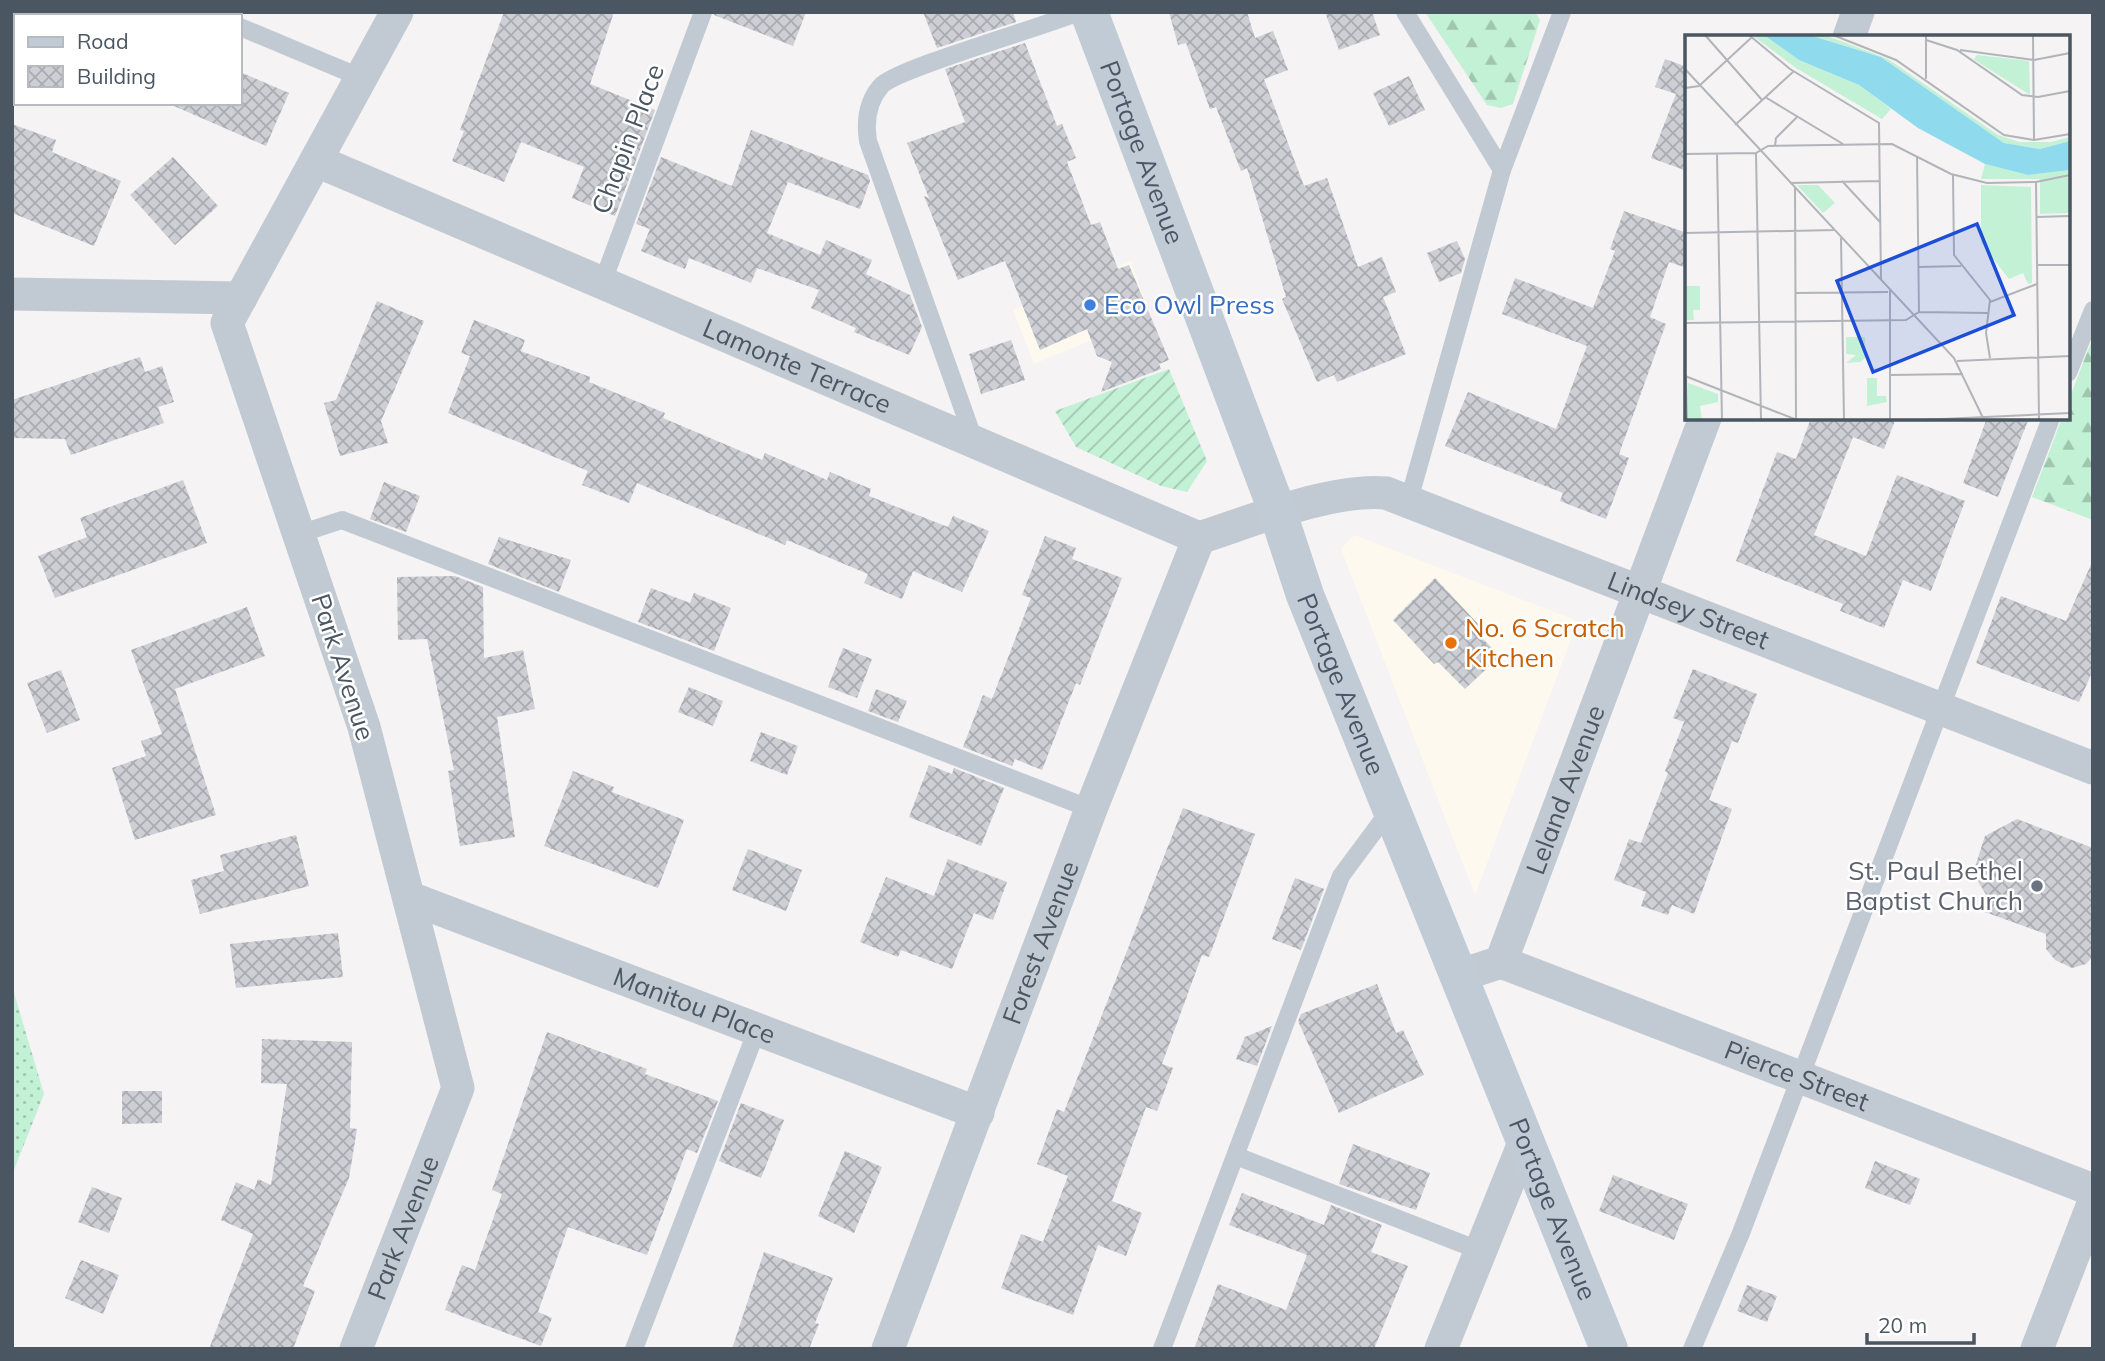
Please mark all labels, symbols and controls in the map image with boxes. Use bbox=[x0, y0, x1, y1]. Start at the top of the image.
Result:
legend bbox=[14, 14, 242, 105]
text: Road bbox=[77, 28, 128, 54]
inset map bbox=[1685, 35, 2070, 420]
street label: Portage Avenue bbox=[1093, 56, 1192, 248]
street label: Chapin Place bbox=[584, 59, 671, 218]
text: Building bbox=[77, 63, 156, 89]
place label: Eco Owl Press bbox=[1104, 288, 1275, 321]
marker: Eco Owl Press bbox=[1082, 297, 1098, 313]
street label: Lamonte Terrace bbox=[698, 311, 896, 421]
street label: Lindsey Street bbox=[1603, 564, 1774, 656]
street label: Portage Avenue bbox=[1290, 588, 1393, 780]
street label: Park Avenue bbox=[304, 589, 383, 744]
place label: No. 6 Scratch Kitchen bbox=[1465, 611, 1625, 674]
marker: No. 6 Scratch Kitchen bbox=[1443, 635, 1459, 651]
street label: Leland Avenue bbox=[1518, 700, 1612, 879]
place label: St. Paul Bethel Baptist Church bbox=[1845, 854, 2023, 917]
street label: Forest Avenue bbox=[995, 856, 1086, 1029]
marker: St. Paul Bethel Baptist Church bbox=[2029, 878, 2045, 894]
street label: Manitou Place bbox=[609, 960, 780, 1051]
street label: Pierce Street bbox=[1720, 1033, 1874, 1118]
street label: Portage Avenue bbox=[1502, 1113, 1605, 1305]
street label: Park Avenue bbox=[360, 1151, 446, 1305]
scale bar bbox=[1867, 1302, 1974, 1346]
text: 20 m bbox=[1878, 1312, 1927, 1338]

